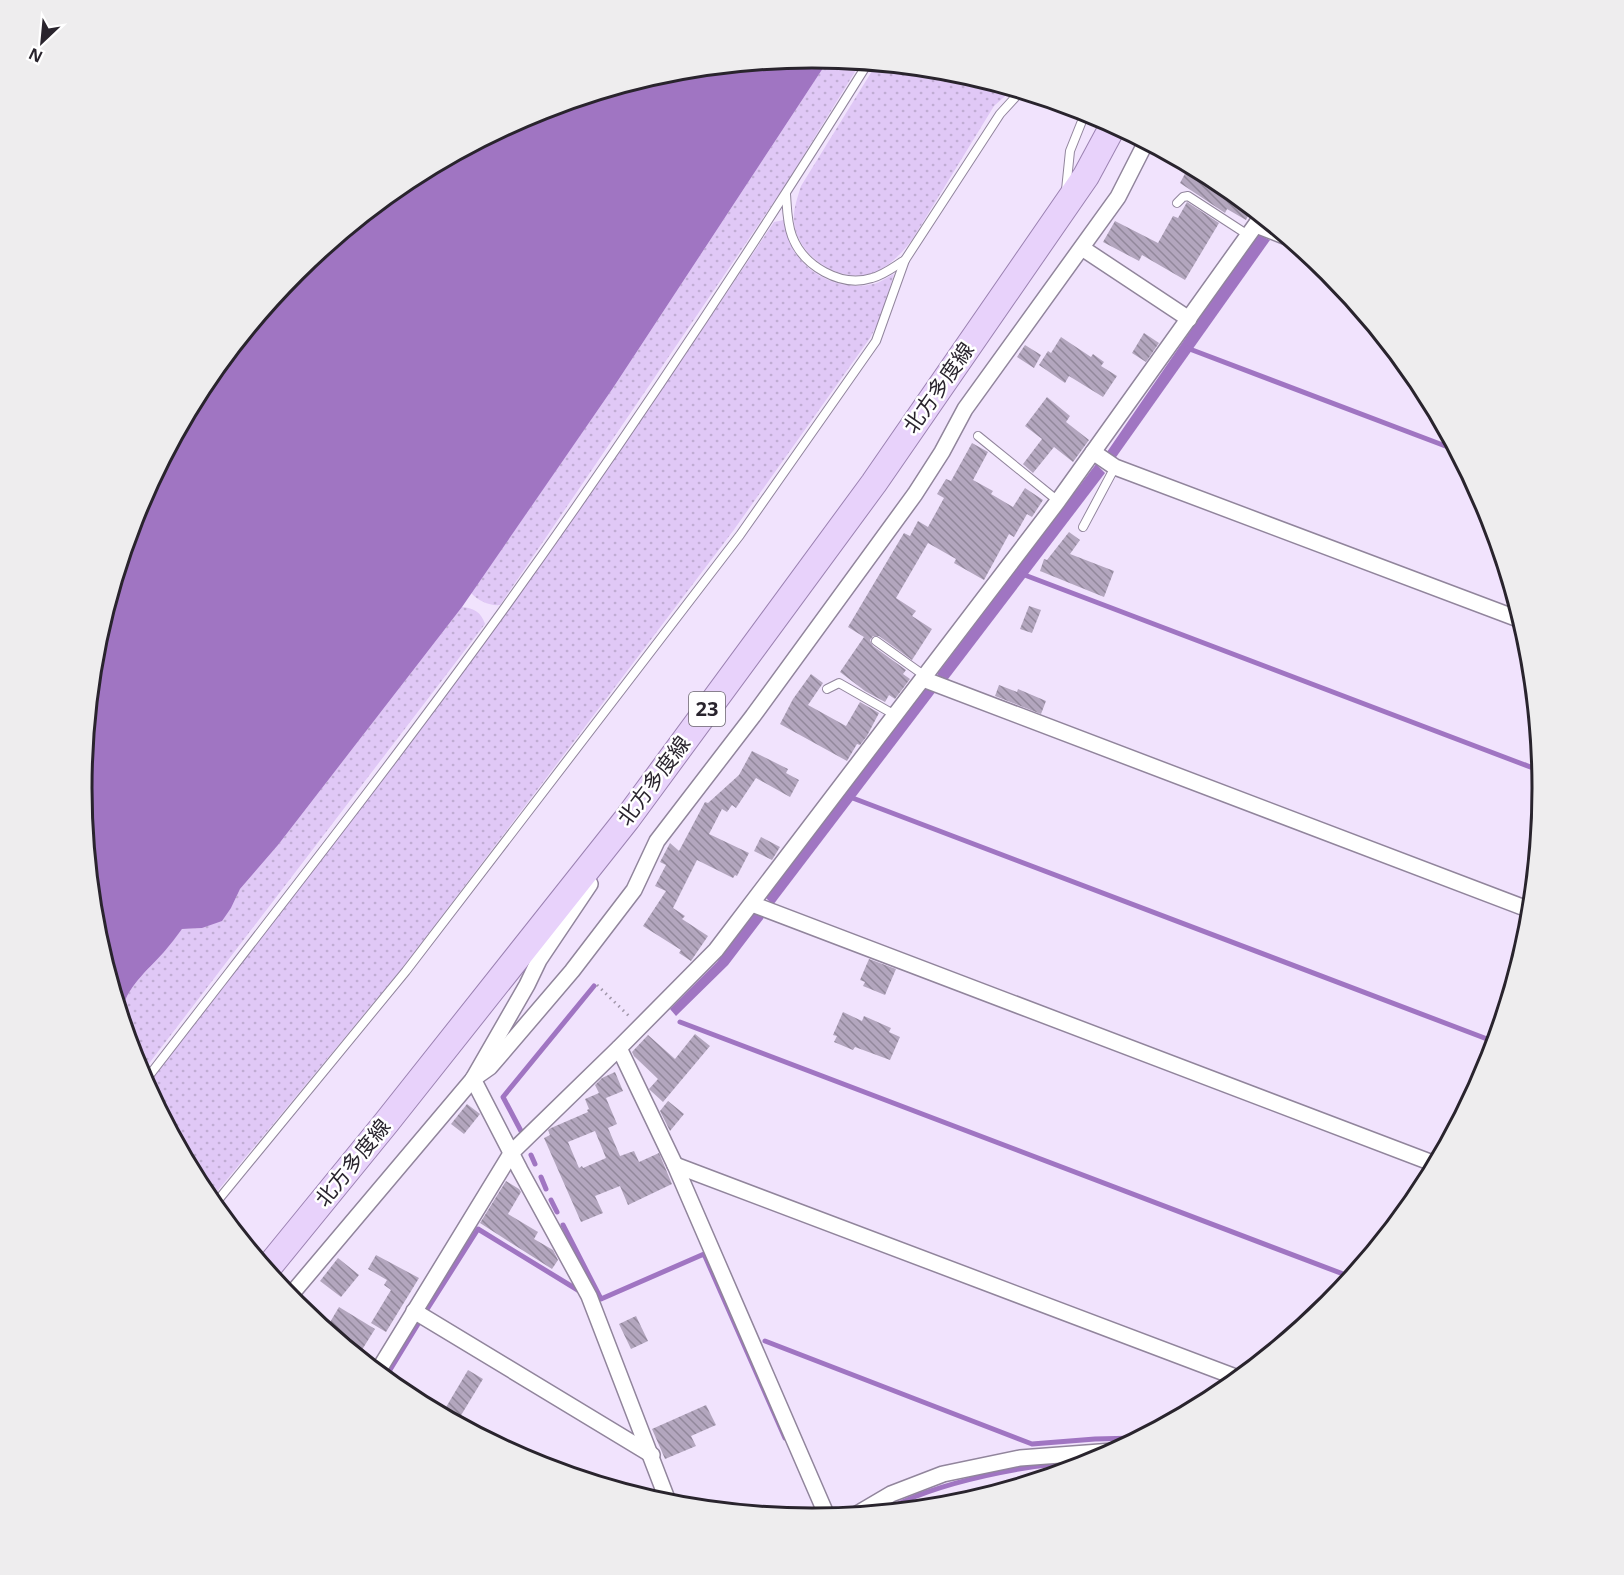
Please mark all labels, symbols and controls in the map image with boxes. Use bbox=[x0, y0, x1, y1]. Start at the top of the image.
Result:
north arrow bbox=[12, 12, 72, 72]
text: N bbox=[25, 43, 46, 68]
street label: 北方多度線 bbox=[897, 336, 980, 438]
road number: 23 bbox=[689, 692, 725, 726]
street label: 北方多度線 bbox=[610, 730, 696, 831]
street label: 北方多度線 bbox=[308, 1113, 396, 1212]

